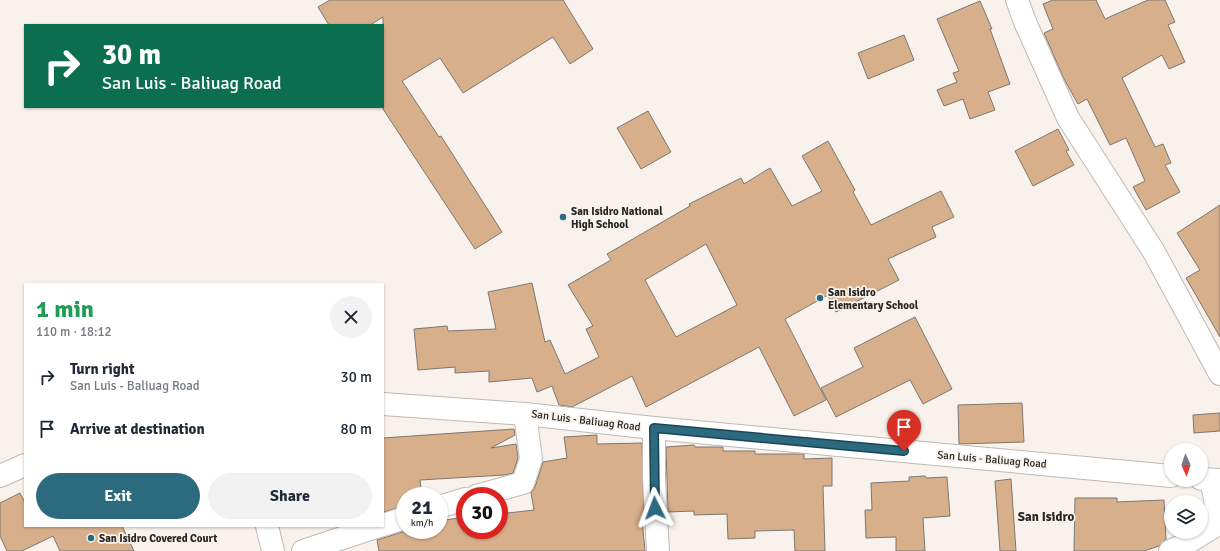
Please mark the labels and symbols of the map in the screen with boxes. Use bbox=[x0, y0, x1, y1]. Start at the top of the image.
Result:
place label: San Isidro National High School bbox=[571, 205, 663, 231]
marker: San Isidro National High School bbox=[558, 212, 568, 222]
place label: San Isidro Elementary School bbox=[828, 286, 919, 312]
marker: San Isidro Elementary School bbox=[815, 293, 825, 303]
street label: San Luis - Baliuag Road bbox=[531, 407, 641, 434]
pin bbox=[887, 410, 921, 451]
north arrow bbox=[1164, 443, 1208, 487]
street label: San Luis - Baliuag Road bbox=[937, 448, 1047, 471]
speed limit sign: 30 bbox=[456, 487, 508, 539]
position arrow bbox=[634, 487, 676, 529]
district label: San Isidro bbox=[1018, 509, 1074, 525]
place label: San Isidro Covered Court bbox=[99, 532, 217, 545]
marker: San Isidro Covered Court bbox=[86, 533, 96, 543]

